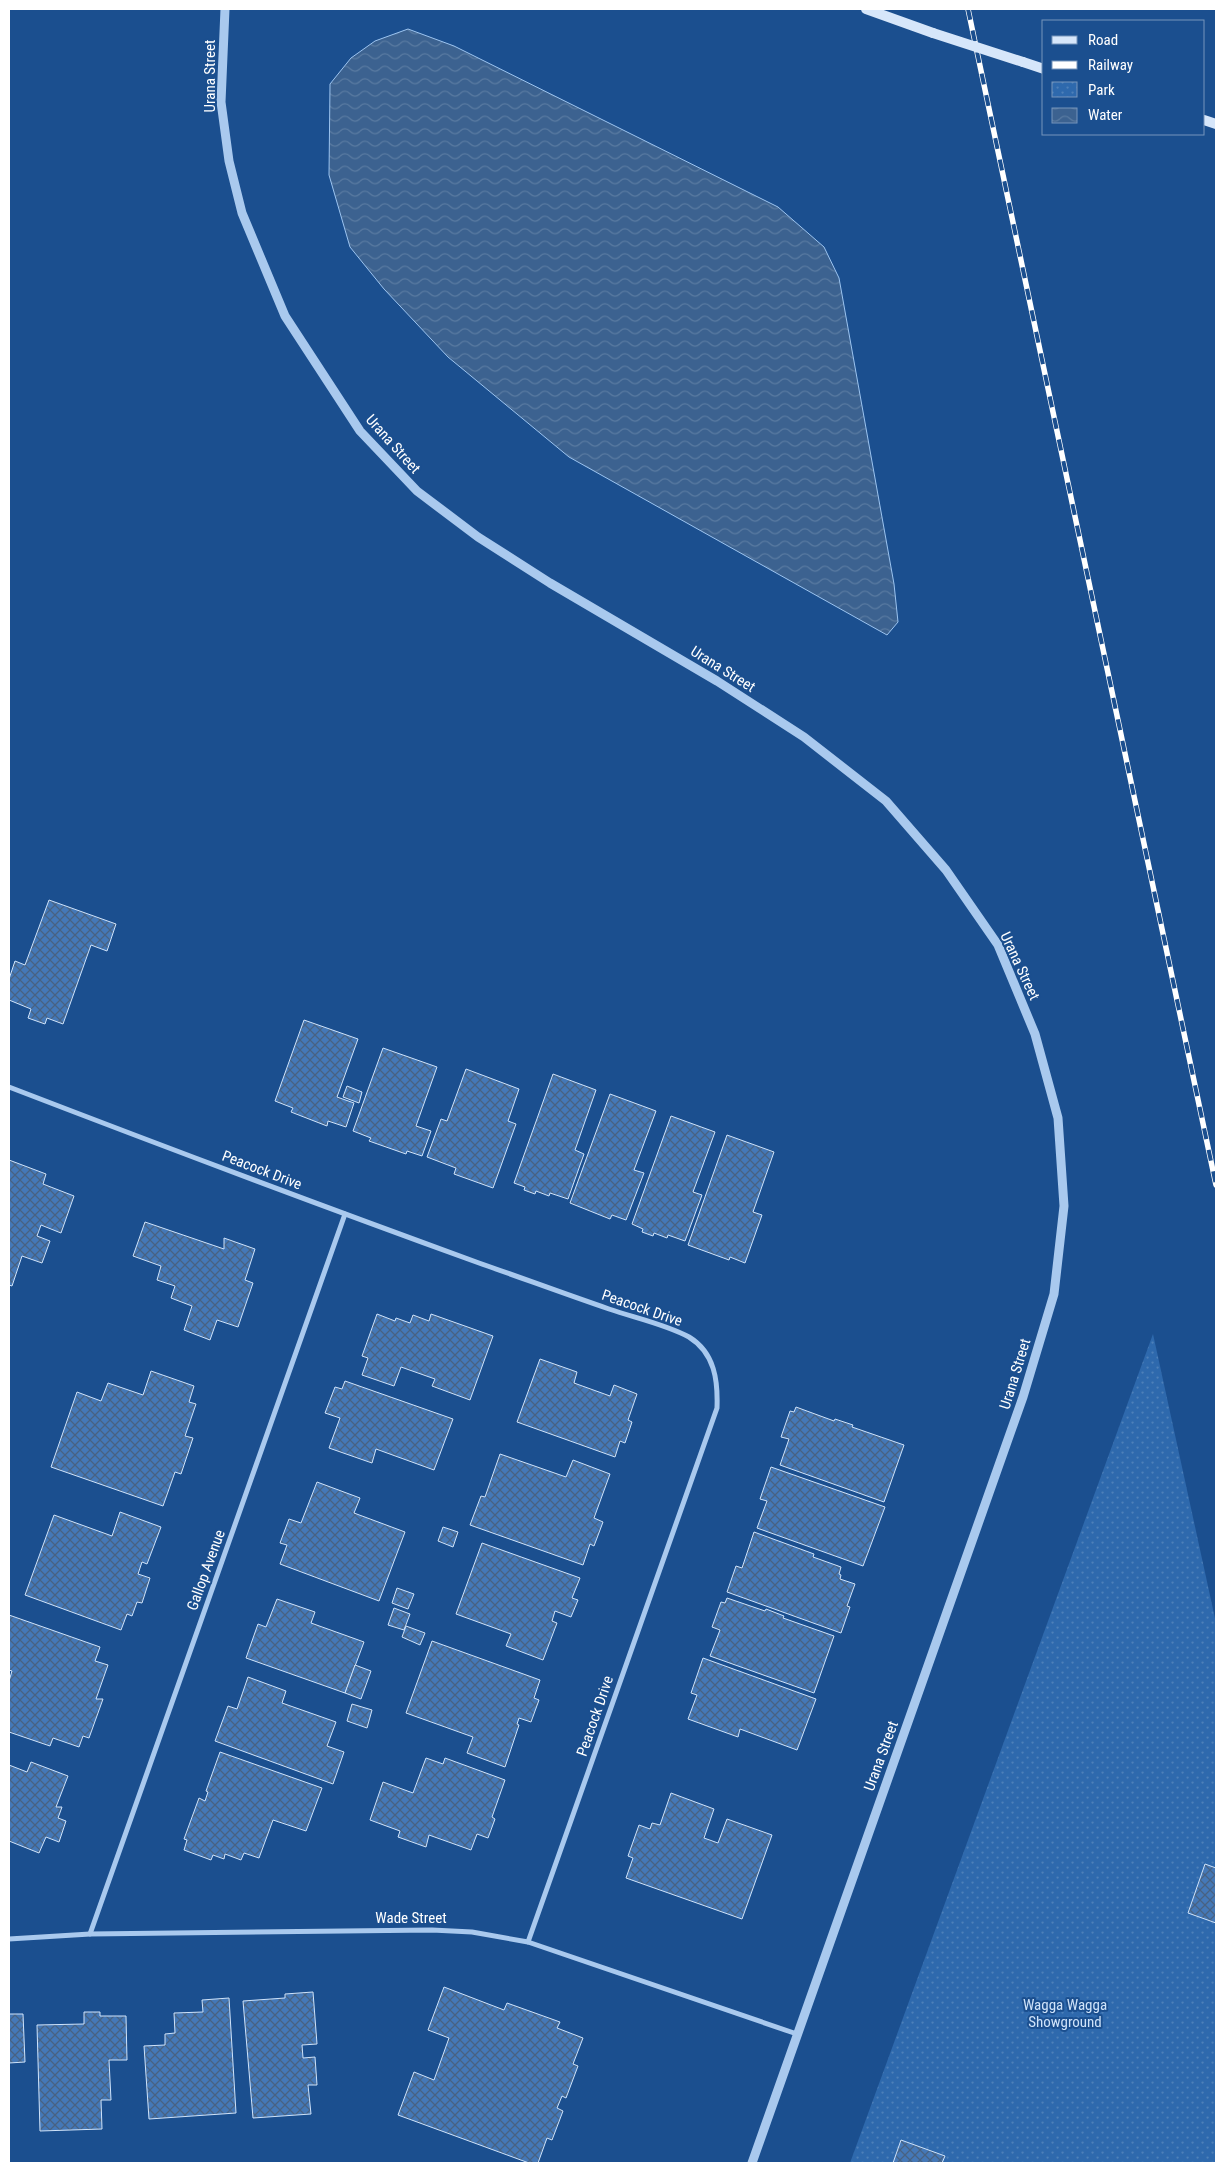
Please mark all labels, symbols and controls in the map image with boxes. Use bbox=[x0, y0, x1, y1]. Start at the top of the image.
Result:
legend bbox=[1042, 20, 1205, 135]
text: Road bbox=[1088, 31, 1118, 49]
street label: Urana Street bbox=[201, 40, 219, 112]
text: Railway bbox=[1088, 56, 1133, 74]
text: Park bbox=[1088, 81, 1115, 99]
text: Water bbox=[1088, 106, 1123, 124]
street label: Urana Street bbox=[362, 411, 424, 477]
street label: Urana Street bbox=[687, 642, 759, 696]
street label: Urana Street bbox=[996, 929, 1044, 1003]
street label: Peacock Drive bbox=[220, 1147, 304, 1193]
street label: Peacock Drive bbox=[599, 1286, 685, 1330]
street label: Urana Street bbox=[996, 1336, 1034, 1412]
street label: Gallop Avenue bbox=[183, 1527, 229, 1613]
street label: Peacock Drive bbox=[573, 1673, 617, 1759]
street label: Urana Street bbox=[860, 1719, 902, 1793]
street label: Wade Street bbox=[375, 1909, 447, 1927]
park label: Wagga Wagga Showground bbox=[1023, 1996, 1107, 2031]

